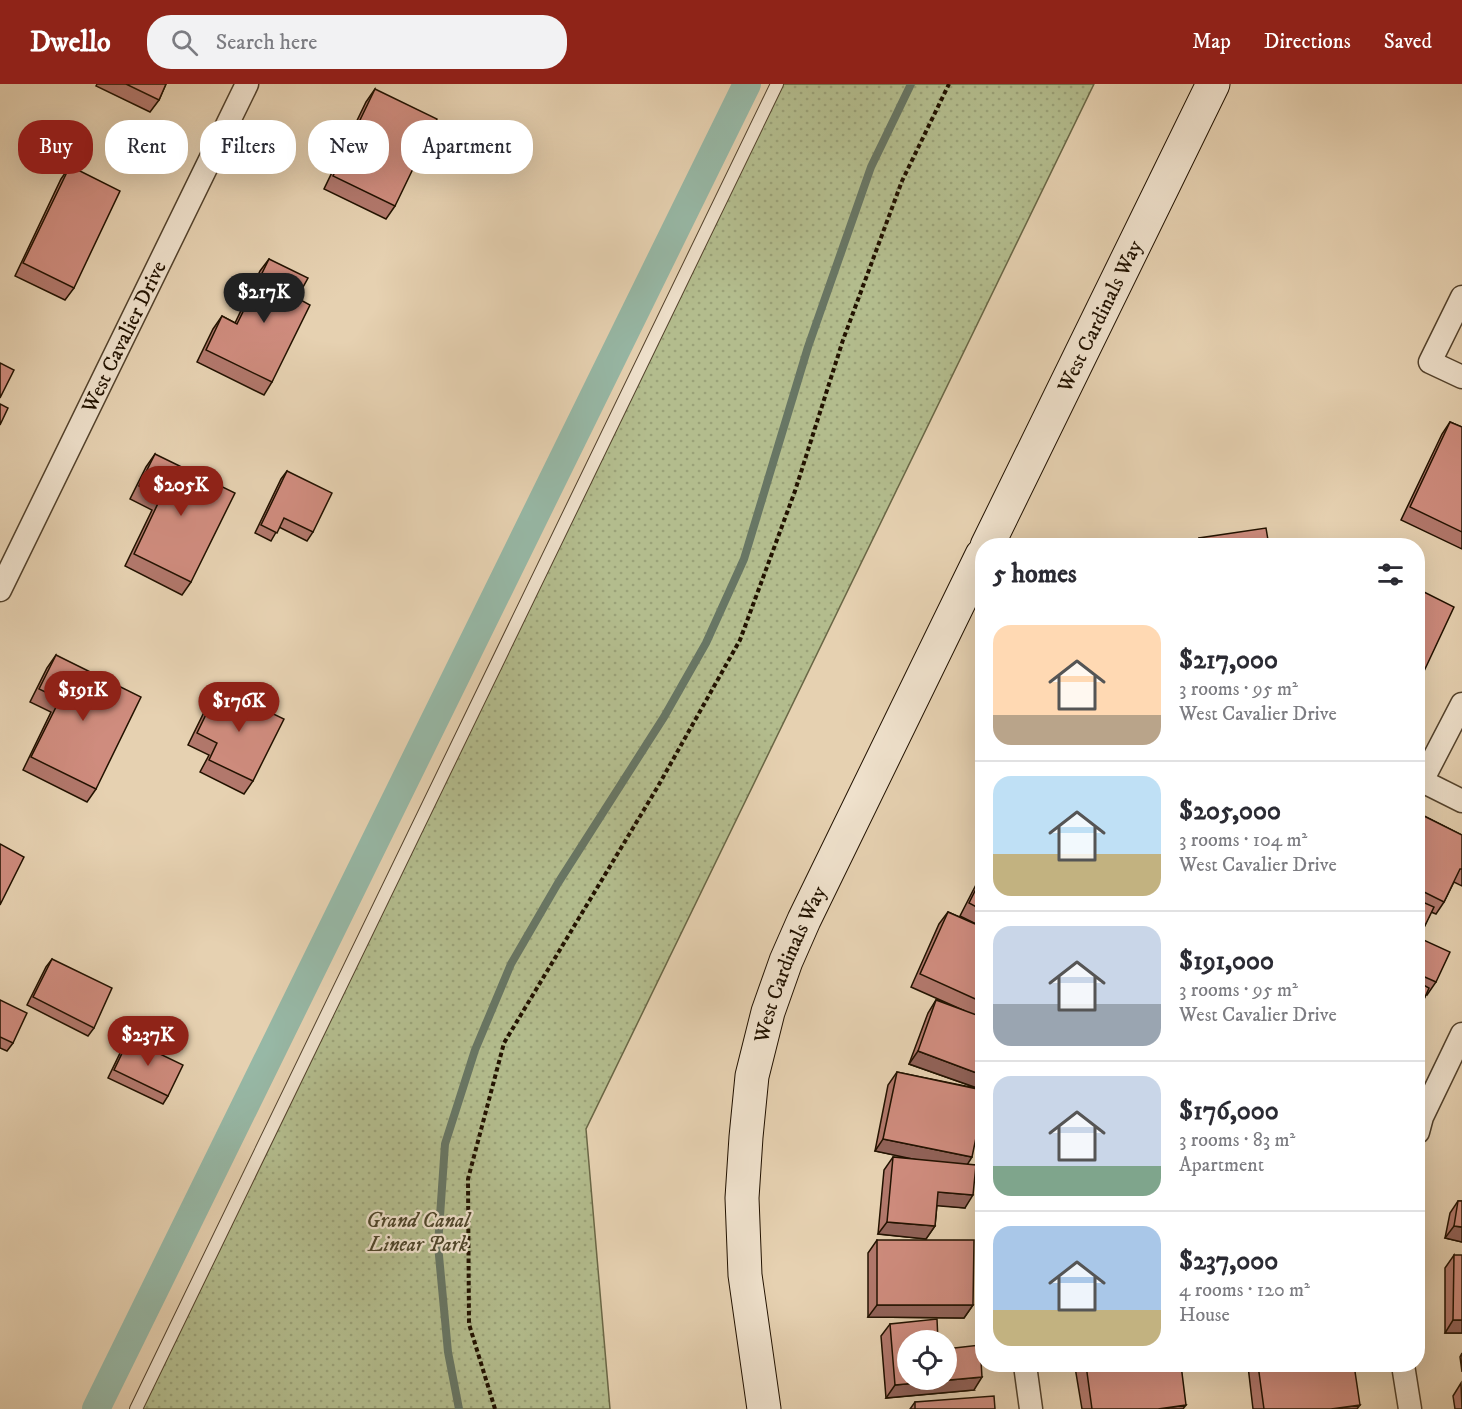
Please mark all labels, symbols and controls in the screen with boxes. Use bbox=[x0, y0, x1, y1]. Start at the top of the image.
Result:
search box bbox=[147, 15, 567, 69]
text: Dwello bbox=[30, 25, 111, 60]
icon: search bbox=[168, 26, 201, 59]
text: Search here bbox=[216, 29, 317, 56]
text: Map bbox=[1192, 29, 1231, 55]
text: Directions bbox=[1264, 29, 1351, 55]
text: Saved bbox=[1384, 29, 1432, 55]
chip: Buy bbox=[18, 120, 93, 174]
chip: Rent bbox=[105, 120, 188, 174]
chip: Filters bbox=[200, 120, 296, 174]
chip: New bbox=[308, 120, 389, 174]
chip: Apartment bbox=[401, 120, 533, 174]
street label: West Cardinals Way bbox=[1052, 235, 1149, 398]
street label: West Cavalier Drive bbox=[76, 257, 173, 418]
pin: $217K bbox=[222, 273, 306, 324]
text: $217K bbox=[238, 280, 290, 305]
pin: $205K bbox=[139, 466, 223, 517]
text: $205K bbox=[153, 473, 209, 498]
text: 5 homes bbox=[993, 558, 1077, 591]
icon: filters bbox=[1374, 558, 1407, 591]
text: $217,000 bbox=[1179, 644, 1278, 677]
icon: home bbox=[1041, 649, 1113, 721]
pin: $191K bbox=[41, 671, 125, 722]
text: 3 rooms · 95 m² bbox=[1179, 677, 1298, 702]
text: $191K bbox=[58, 678, 108, 703]
pin: $176K bbox=[197, 682, 281, 733]
text: $176K bbox=[212, 689, 266, 714]
text: West Cavalier Drive bbox=[1179, 702, 1337, 727]
text: $205,000 bbox=[1179, 795, 1281, 828]
icon: home bbox=[1041, 800, 1113, 872]
text: 3 rooms · 104 m² bbox=[1179, 828, 1307, 853]
text: West Cavalier Drive bbox=[1179, 853, 1337, 878]
street label: West Cardinals Way bbox=[749, 881, 833, 1046]
text: $191,000 bbox=[1179, 945, 1274, 978]
icon: home bbox=[1041, 950, 1113, 1022]
text: 3 rooms · 95 m² bbox=[1179, 978, 1298, 1003]
text: West Cavalier Drive bbox=[1179, 1003, 1337, 1028]
pin: $237K bbox=[106, 1016, 190, 1067]
text: $237K bbox=[122, 1023, 174, 1048]
text: $176,000 bbox=[1179, 1095, 1279, 1128]
icon: home bbox=[1041, 1100, 1113, 1172]
text: 3 rooms · 83 m² bbox=[1179, 1128, 1295, 1153]
text: Apartment bbox=[1179, 1153, 1264, 1178]
park label: Grand Canal Linear Park bbox=[366, 1208, 472, 1258]
text: $237,000 bbox=[1179, 1245, 1278, 1278]
icon: home bbox=[1041, 1250, 1113, 1322]
text: 4 rooms · 120 m² bbox=[1179, 1278, 1310, 1303]
text: House bbox=[1179, 1303, 1230, 1328]
map controls bbox=[897, 1330, 957, 1390]
button: locate bbox=[897, 1330, 957, 1390]

